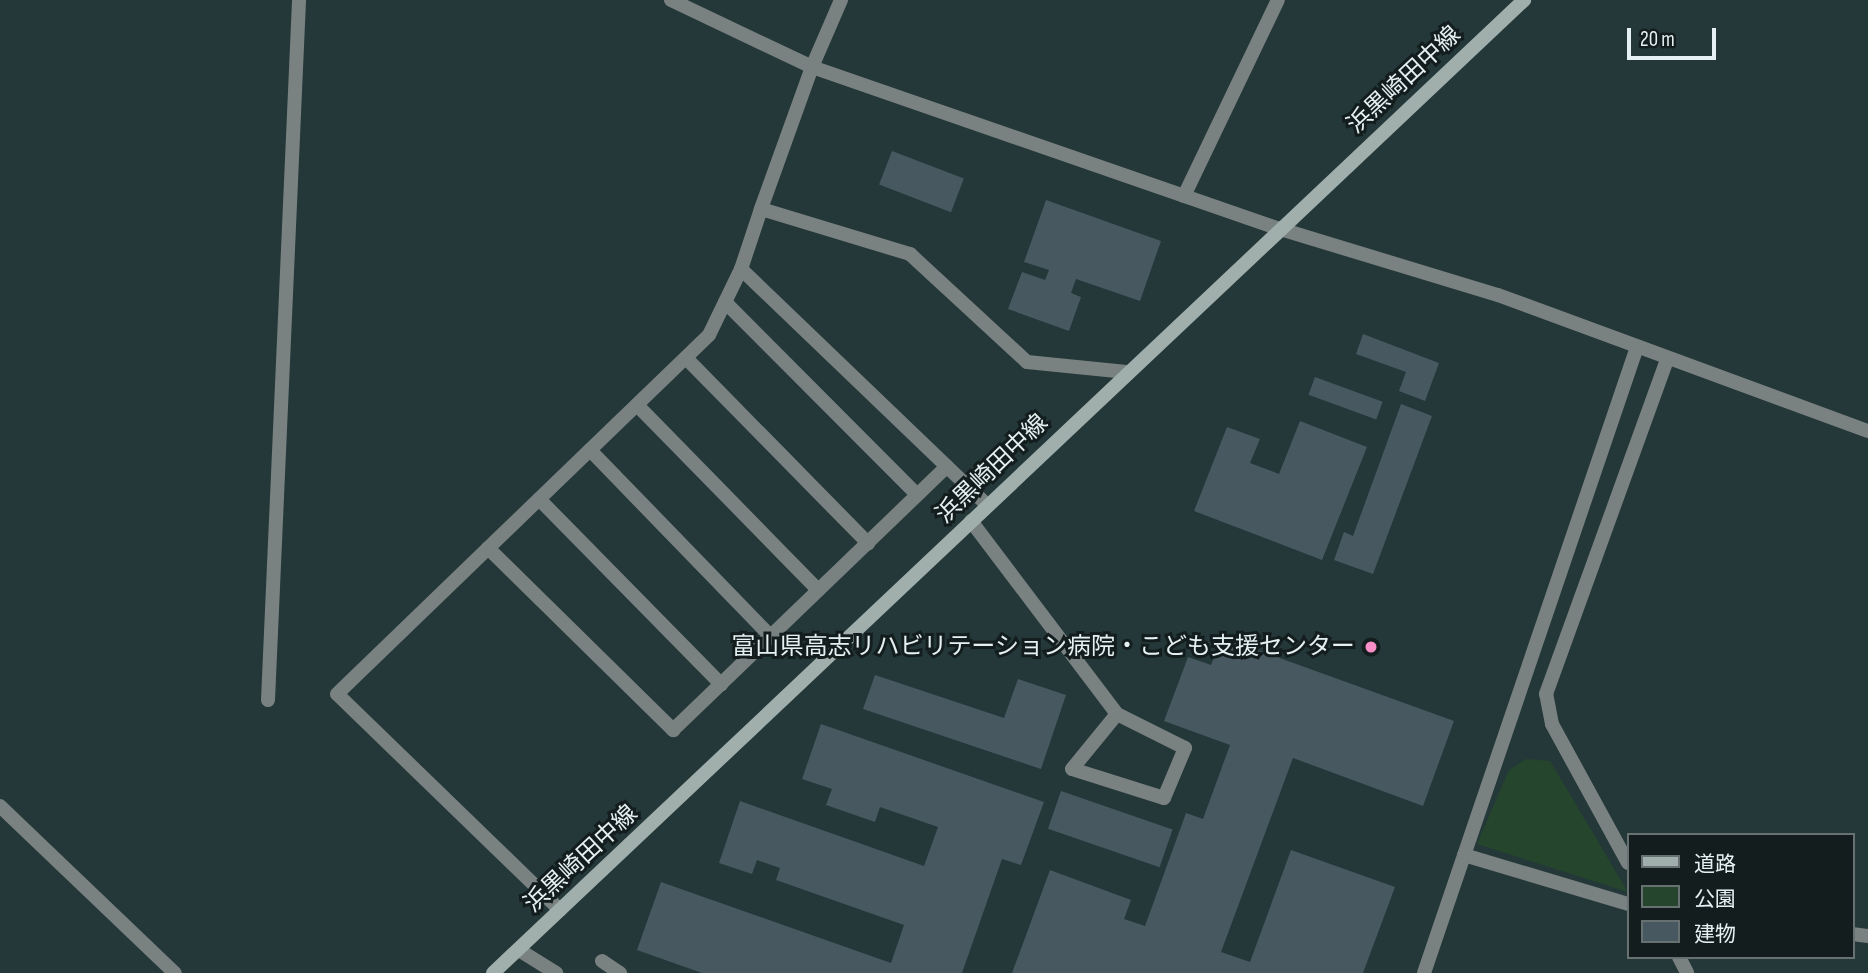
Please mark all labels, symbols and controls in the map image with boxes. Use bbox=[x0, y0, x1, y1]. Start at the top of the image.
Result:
scale bar bbox=[1630, 14, 1719, 58]
street label: 浜黒崎田中線 bbox=[1342, 20, 1466, 140]
text: 20 m bbox=[1640, 27, 1675, 52]
street label: 浜黒崎田中線 bbox=[930, 409, 1054, 529]
place label: 富山県高志リハビリテーション病院・こども支援センター bbox=[731, 633, 1355, 661]
marker: 富山県高志リハビリテーション病院・こども支援センター bbox=[1361, 637, 1381, 657]
street label: 浜黒崎田中線 bbox=[519, 799, 643, 919]
legend bbox=[1626, 833, 1854, 959]
text: 道路 bbox=[1694, 852, 1736, 877]
text: 公園 bbox=[1694, 887, 1736, 912]
text: 建物 bbox=[1694, 922, 1736, 947]

